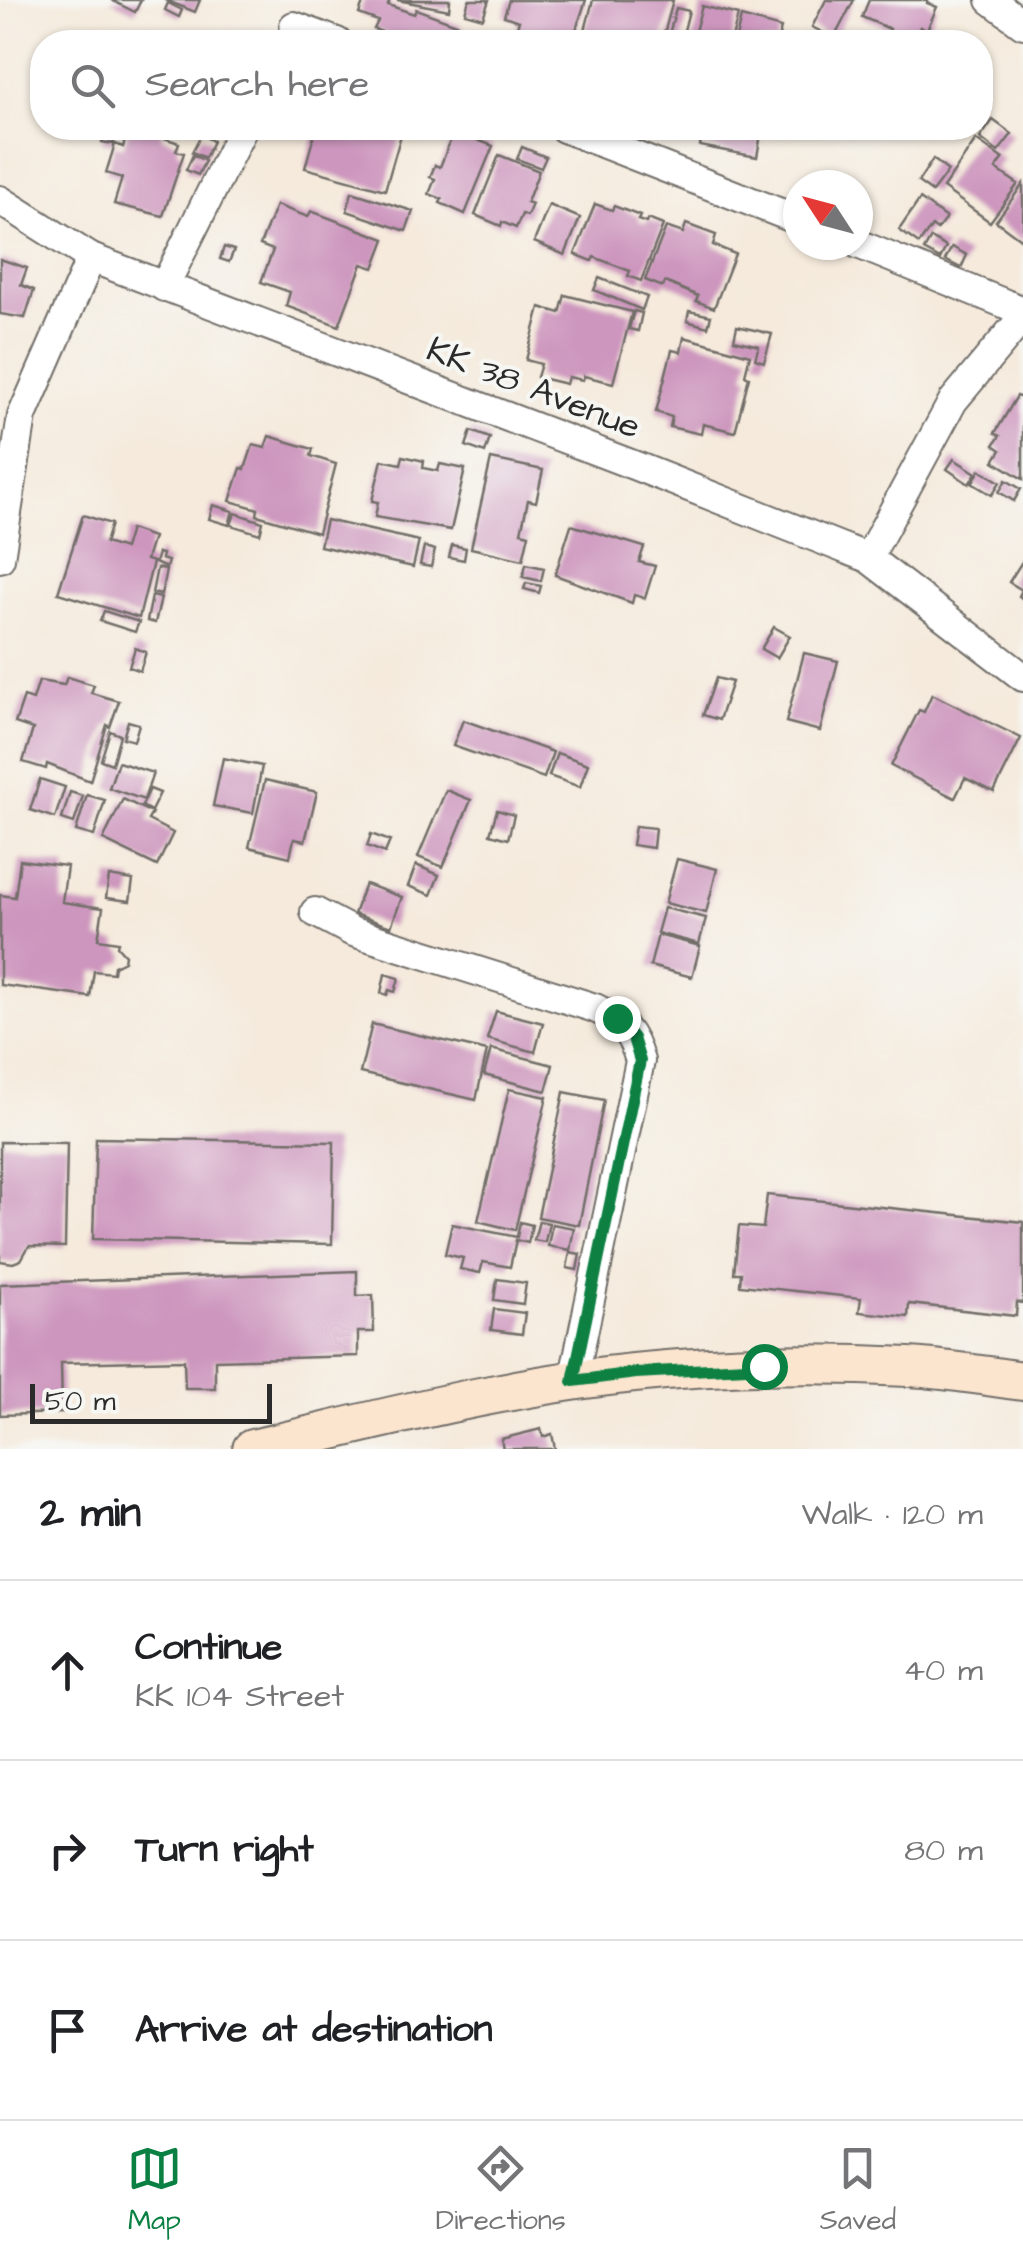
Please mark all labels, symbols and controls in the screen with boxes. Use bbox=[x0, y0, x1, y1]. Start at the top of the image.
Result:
search box bbox=[30, 30, 993, 140]
icon: search bbox=[65, 58, 120, 113]
text: Search here bbox=[145, 59, 369, 111]
north arrow bbox=[783, 170, 873, 260]
street label: KK 38 Avenue bbox=[420, 325, 647, 452]
route end bbox=[595, 996, 641, 1042]
route start bbox=[742, 1344, 788, 1390]
scale bar bbox=[30, 1379, 272, 1424]
text: 50 m bbox=[45, 1382, 116, 1421]
text: 2 min bbox=[40, 1485, 141, 1543]
text: Walk · 120 m bbox=[802, 1492, 983, 1537]
text: Continue bbox=[135, 1622, 282, 1674]
icon: ahead bbox=[40, 1643, 95, 1698]
text: 40 m bbox=[903, 1648, 983, 1693]
text: KK 104 Street bbox=[135, 1674, 344, 1719]
icon: right bbox=[40, 1823, 95, 1878]
text: Turn right bbox=[135, 1824, 314, 1876]
text: 80 m bbox=[904, 1828, 983, 1873]
icon: arrive bbox=[40, 2003, 95, 2058]
text: Arrive at destination bbox=[135, 2004, 492, 2056]
tab: Map bbox=[127, 2141, 182, 2240]
tab: Directions bbox=[436, 2141, 566, 2240]
tab: Saved bbox=[820, 2141, 896, 2240]

